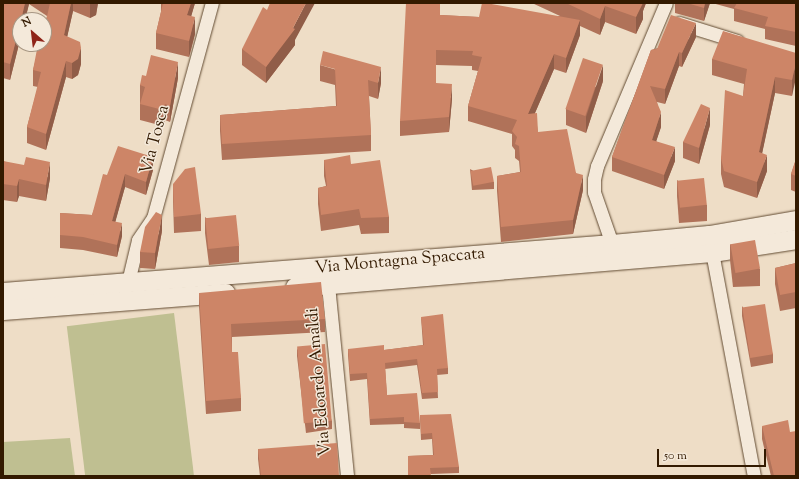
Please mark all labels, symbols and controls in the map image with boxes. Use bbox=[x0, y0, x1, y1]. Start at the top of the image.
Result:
north arrow bbox=[12, 12, 52, 52]
text: N bbox=[19, 13, 34, 31]
street label: Via Tosca bbox=[137, 103, 175, 177]
street label: Via Montagna Spaccata bbox=[314, 244, 486, 280]
street label: Via Edoardo Amaldi bbox=[303, 307, 337, 457]
scale bar bbox=[659, 441, 768, 467]
text: 50 m bbox=[664, 447, 687, 465]

